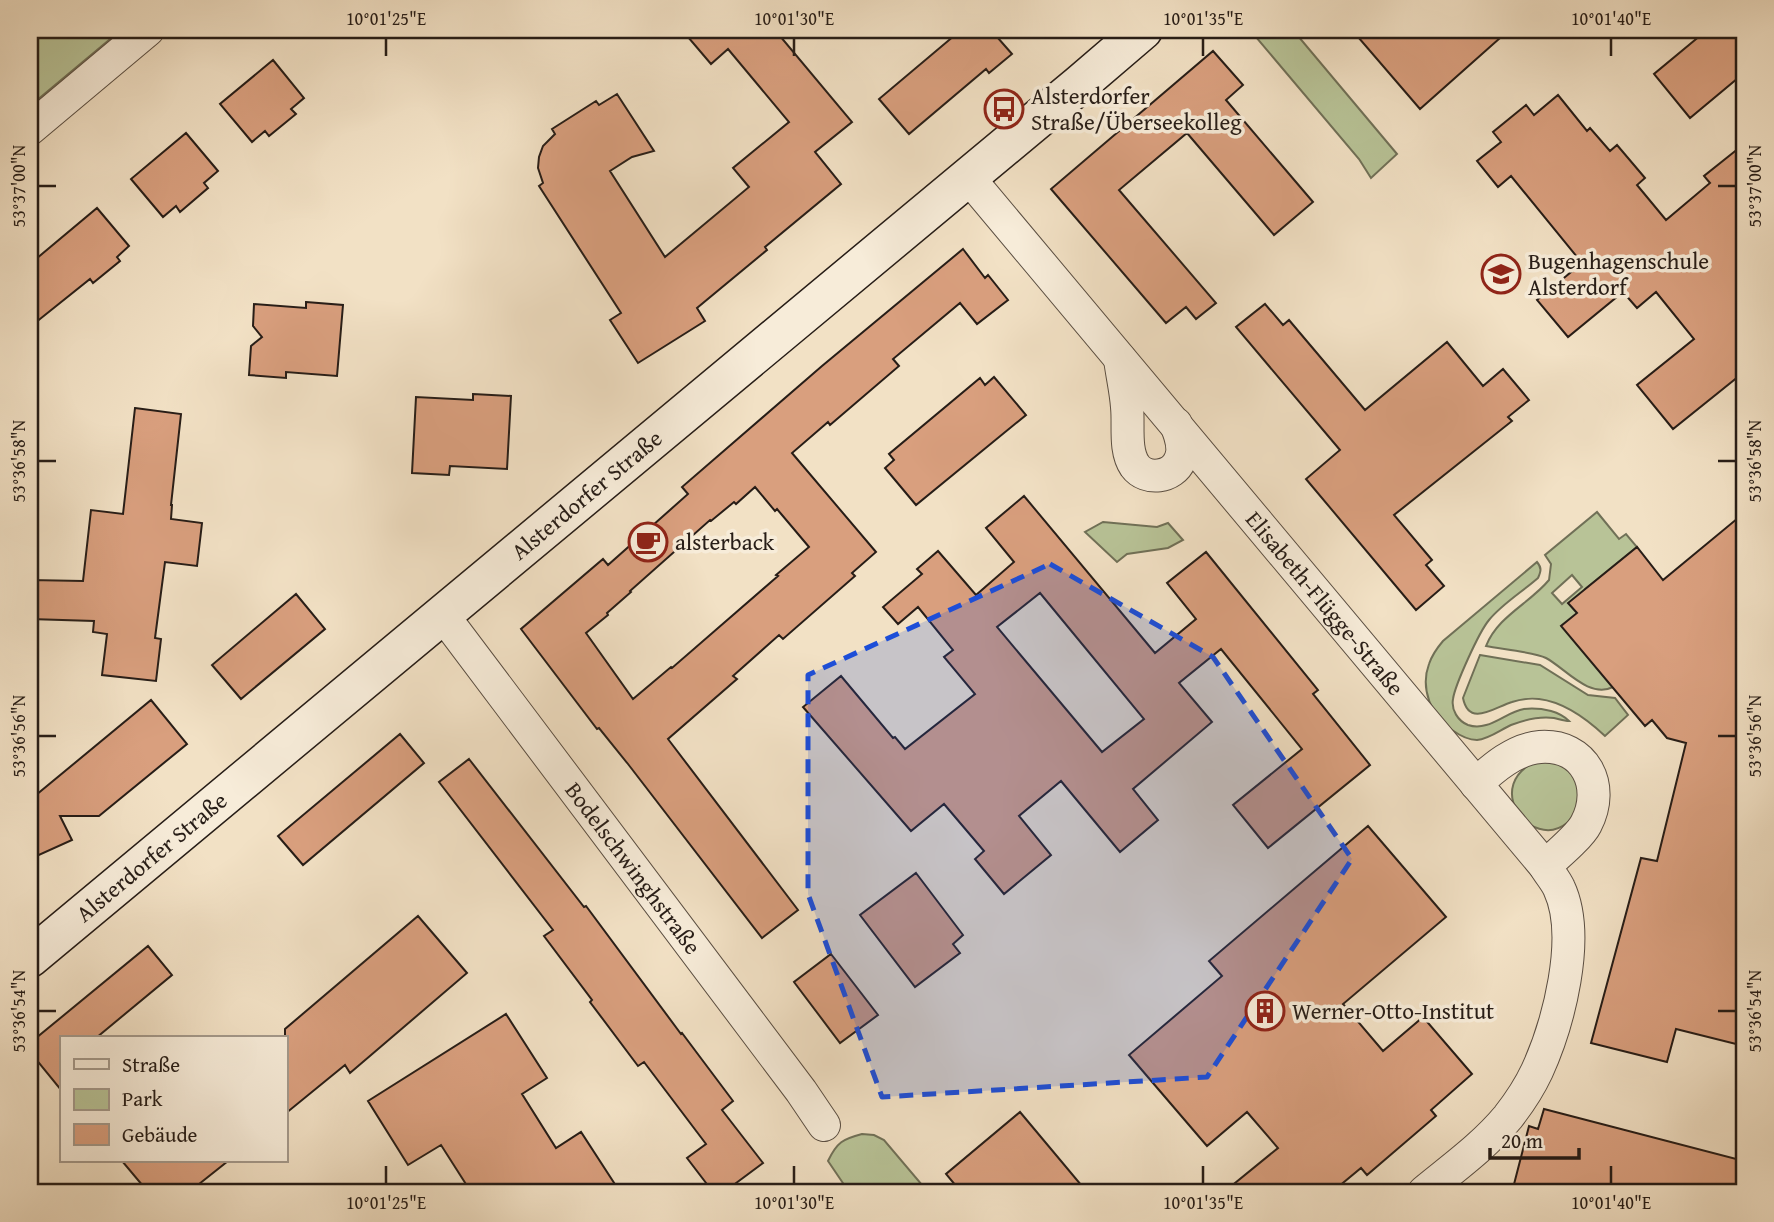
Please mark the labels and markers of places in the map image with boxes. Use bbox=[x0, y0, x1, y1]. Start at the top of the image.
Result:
place label: Alsterdorfer Straße/Überseekolleg bbox=[1031, 79, 1242, 138]
bus stop icon: Alsterdorfer Straße/Überseekolleg bbox=[983, 88, 1025, 130]
place label: Bugenhagenschule Alsterdorf bbox=[1528, 244, 1709, 303]
school or university icon: Bugenhagenschule Alsterdorf bbox=[1480, 253, 1522, 295]
cafe icon: alsterback bbox=[627, 521, 669, 563]
place label: alsterback bbox=[675, 525, 774, 558]
building icon: Werner-Otto-Institut bbox=[1244, 990, 1286, 1032]
place label: Werner-Otto-Institut bbox=[1292, 994, 1494, 1027]

